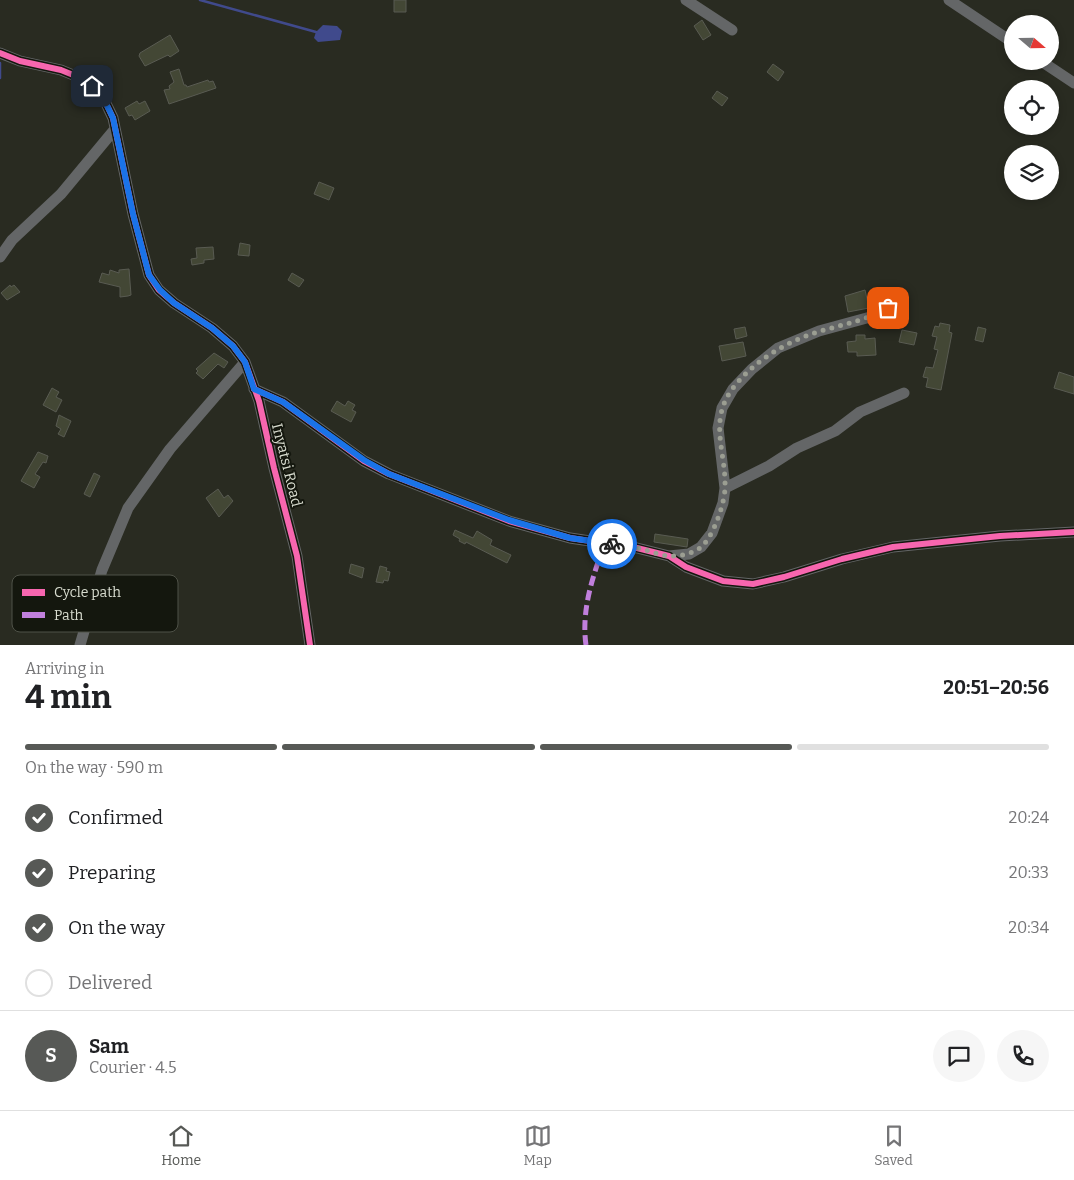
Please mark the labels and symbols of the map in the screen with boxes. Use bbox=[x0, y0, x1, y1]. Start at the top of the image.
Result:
north arrow bbox=[1004, 15, 1059, 70]
pin bbox=[71, 65, 113, 107]
pin bbox=[867, 287, 909, 329]
street label: Inyatsi Road bbox=[268, 421, 306, 509]
courier bbox=[587, 519, 637, 569]
legend bbox=[12, 575, 178, 632]
text: Cycle path bbox=[54, 584, 121, 601]
text: Path bbox=[54, 607, 84, 624]

